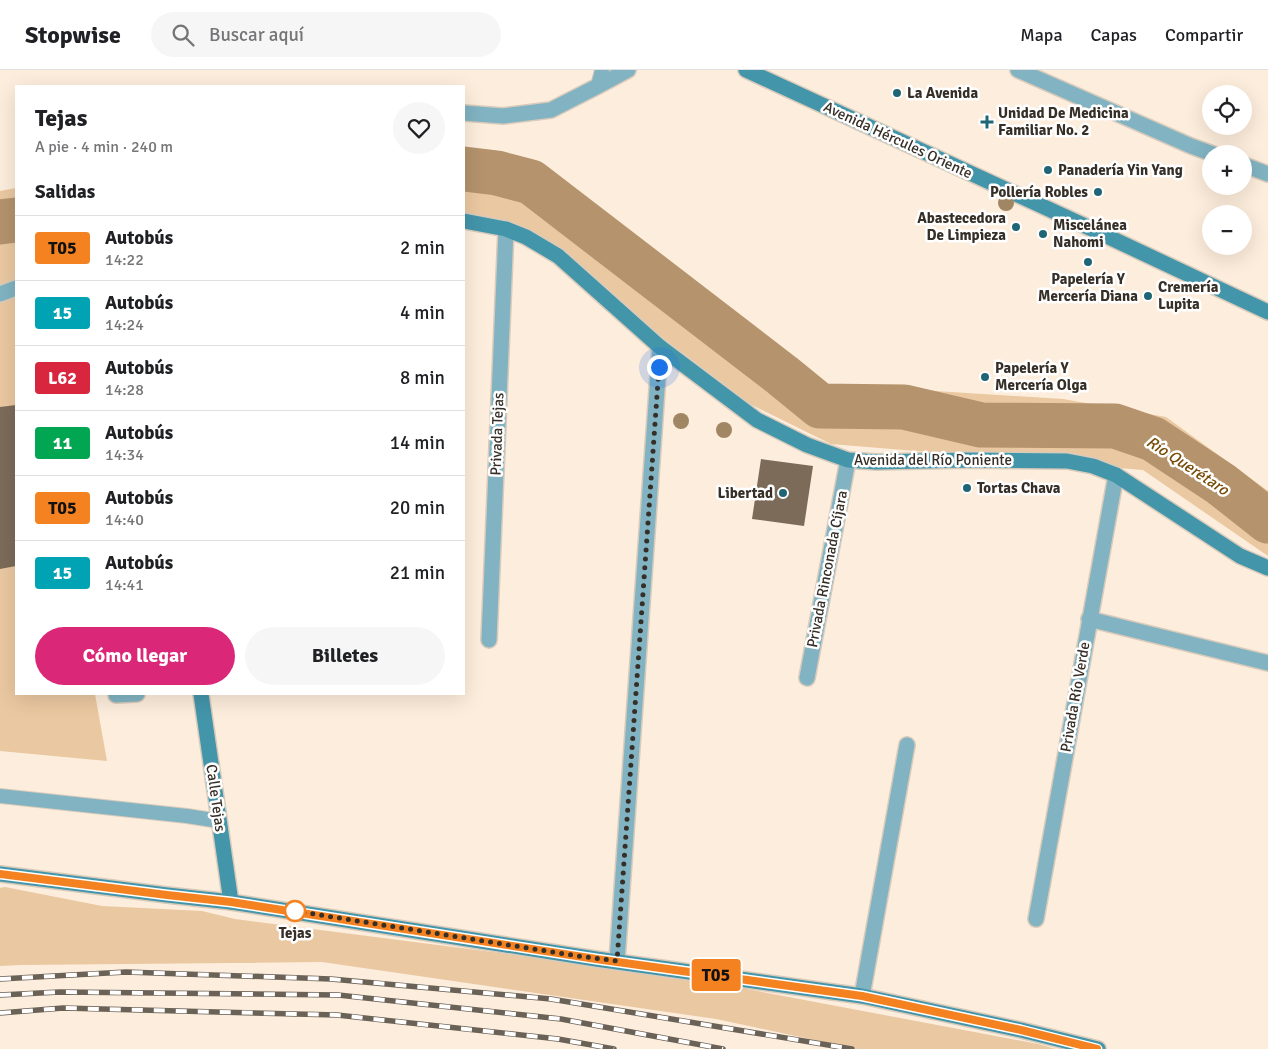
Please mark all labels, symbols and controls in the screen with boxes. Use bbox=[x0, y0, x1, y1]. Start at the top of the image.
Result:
search box bbox=[151, 12, 501, 57]
text: Stopwise bbox=[25, 20, 121, 50]
icon: search bbox=[169, 21, 197, 49]
text: Buscar aquí bbox=[209, 23, 304, 47]
text: Mapa bbox=[1020, 24, 1063, 46]
text: Capas bbox=[1091, 24, 1137, 46]
text: Compartir bbox=[1165, 24, 1243, 46]
place label: La Avenida bbox=[907, 84, 978, 102]
map controls bbox=[1202, 85, 1252, 255]
button: locate bbox=[1202, 85, 1252, 135]
marker: La Avenida bbox=[891, 87, 903, 99]
street label: Avenida Hércules Oriente bbox=[821, 98, 975, 182]
button: heart bbox=[393, 102, 445, 154]
text: Tejas bbox=[35, 103, 87, 133]
place label: Unidad De Medicina Familiar No. 2 bbox=[998, 104, 1129, 139]
marker: Unidad De Medicina Familiar No. 2 bbox=[980, 115, 994, 129]
text: A pie · 4 min · 240 m bbox=[35, 137, 173, 157]
button: + bbox=[1202, 145, 1252, 195]
place label: Panadería Yin Yang bbox=[1058, 161, 1183, 179]
marker: Panadería Yin Yang bbox=[1042, 164, 1054, 176]
text: Salidas bbox=[35, 180, 95, 204]
place label: Pollería Robles bbox=[990, 183, 1088, 201]
marker: Pollería Robles bbox=[1092, 186, 1104, 198]
button: − bbox=[1202, 205, 1252, 255]
place label: Abastecedora De Limpieza bbox=[917, 209, 1006, 244]
place label: Miscelánea Nahomi bbox=[1053, 216, 1127, 251]
marker: Abastecedora De Limpieza bbox=[1010, 221, 1022, 233]
text: Autobús bbox=[105, 226, 173, 250]
marker: Miscelánea Nahomi bbox=[1037, 228, 1049, 240]
text: 2 min bbox=[400, 236, 445, 260]
text: T05 bbox=[48, 237, 77, 259]
text: 14:22 bbox=[105, 250, 144, 270]
marker: Papelería Y Mercería Diana bbox=[1082, 256, 1094, 268]
place label: Papelería Y Mercería Diana bbox=[1038, 270, 1138, 305]
place label: Cremería Lupita bbox=[1158, 278, 1219, 313]
marker: Cremería Lupita bbox=[1142, 290, 1154, 302]
text: Autobús bbox=[105, 291, 173, 315]
text: 4 min bbox=[400, 301, 445, 325]
text: 15 bbox=[53, 302, 72, 324]
text: 14:24 bbox=[105, 315, 144, 335]
your location bbox=[647, 355, 672, 380]
text: Autobús bbox=[105, 356, 173, 380]
place label: Papelería Y Mercería Olga bbox=[995, 359, 1087, 394]
text: 8 min bbox=[400, 366, 445, 390]
text: L62 bbox=[48, 367, 77, 389]
marker: Papelería Y Mercería Olga bbox=[979, 371, 991, 383]
text: 14:28 bbox=[105, 380, 144, 400]
street label: Privada Tejas bbox=[487, 392, 507, 476]
text: Autobús bbox=[105, 421, 173, 445]
text: 14 min bbox=[390, 431, 445, 455]
text: 11 bbox=[53, 432, 72, 454]
water label: Río Querétaro bbox=[1143, 432, 1233, 500]
text: 14:34 bbox=[105, 445, 144, 465]
street label: Avenida del Río Poniente bbox=[854, 451, 1012, 469]
place label: Tortas Chava bbox=[977, 479, 1061, 497]
marker: Tortas Chava bbox=[961, 482, 973, 494]
place label: Libertad bbox=[718, 484, 773, 502]
text: Autobús bbox=[105, 486, 173, 510]
marker: Libertad bbox=[777, 487, 789, 499]
street label: Privada Rinconada Cíjara bbox=[803, 489, 851, 649]
text: 20 min bbox=[390, 496, 445, 520]
text: T05 bbox=[48, 497, 77, 519]
text: 14:40 bbox=[105, 510, 144, 530]
text: Autobús bbox=[105, 551, 173, 575]
text: 21 min bbox=[390, 561, 445, 585]
text: 15 bbox=[53, 562, 72, 584]
text: 14:41 bbox=[105, 575, 144, 595]
button: Cómo llegar bbox=[35, 627, 235, 685]
button: Billetes bbox=[245, 627, 445, 685]
street label: Privada Río Verde bbox=[1056, 641, 1094, 753]
street label: Calle Tejas bbox=[202, 763, 230, 833]
marker: Tejas bbox=[284, 900, 306, 922]
place label: Tejas bbox=[279, 924, 312, 942]
line badge: T05 bbox=[687, 959, 745, 991]
text: T05 bbox=[702, 964, 730, 986]

